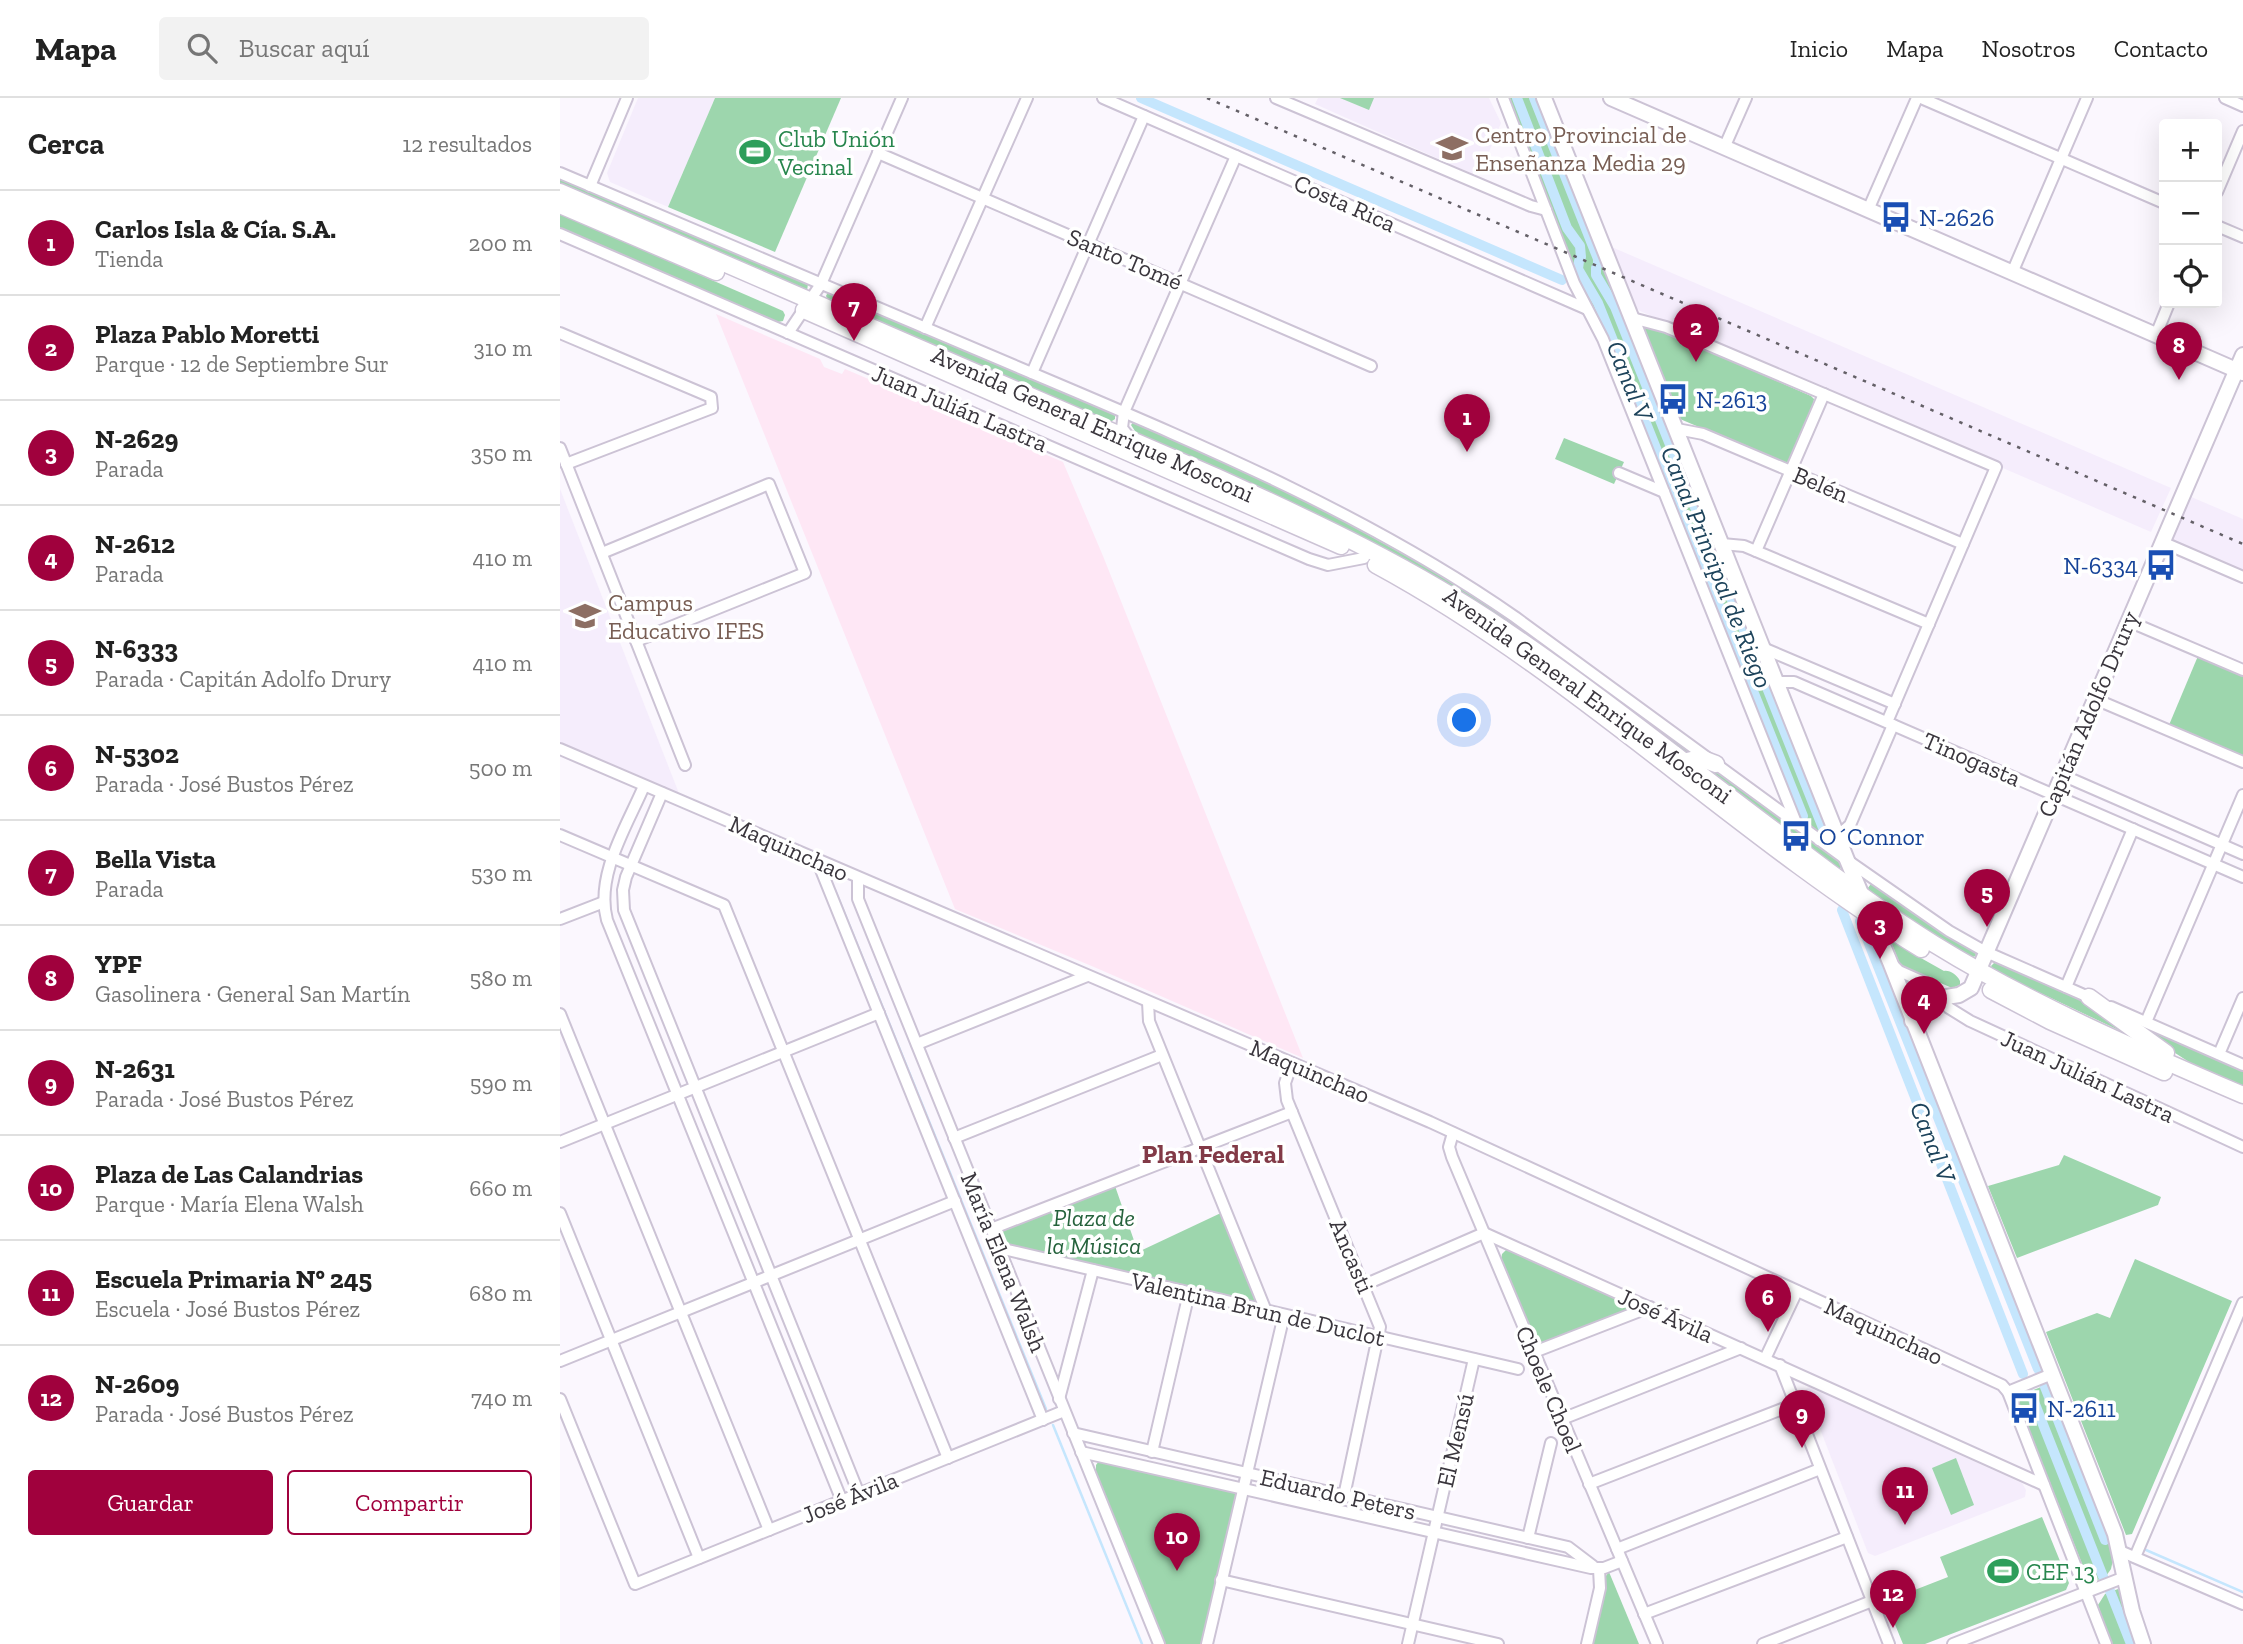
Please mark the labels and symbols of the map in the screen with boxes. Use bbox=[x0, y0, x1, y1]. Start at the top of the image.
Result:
place label: Centro Provincial de Enseñanza Media 29 bbox=[1475, 120, 1686, 177]
place label: Club Unión Vecinal bbox=[777, 124, 895, 181]
school or university icon: Centro Provincial de Enseñanza Media 29 bbox=[1435, 131, 1469, 165]
sports icon: Club Unión Vecinal bbox=[738, 135, 772, 169]
street label: Costa Rica bbox=[1290, 168, 1401, 238]
bus stop icon: N-2626 bbox=[1879, 200, 1913, 234]
place label: N-2626 bbox=[1919, 203, 1994, 232]
street label: Santo Tomé bbox=[1063, 222, 1187, 296]
pin: 7 bbox=[831, 283, 877, 341]
pin: 2 bbox=[1673, 304, 1719, 362]
pin: 8 bbox=[2156, 322, 2202, 380]
water label: Canal V bbox=[1599, 336, 1661, 427]
street label: Avenida General Enrique Mosconi bbox=[927, 340, 1259, 508]
street label: Juan Julián Lastra bbox=[868, 358, 1052, 458]
bus stop icon: N-2613 bbox=[1656, 382, 1690, 416]
place label: N-2613 bbox=[1696, 385, 1767, 414]
pin: 1 bbox=[1444, 394, 1490, 452]
water label: Canal Principal de Riego bbox=[1654, 441, 1780, 693]
street label: Belén bbox=[1789, 459, 1853, 509]
bus stop icon: N-6334 bbox=[2144, 548, 2178, 582]
place label: N-6334 bbox=[2063, 551, 2138, 580]
street label: Avenida General Enrique Mosconi bbox=[1438, 581, 1738, 810]
place label: Campus Educativo IFES bbox=[608, 588, 764, 645]
school or university icon: Campus Educativo IFES bbox=[568, 599, 602, 633]
street label: Capitán Adolfo Drury bbox=[2031, 606, 2145, 821]
your location bbox=[1447, 703, 1481, 737]
street label: Tinogasta bbox=[1919, 725, 2026, 793]
street label: Maquinchao bbox=[725, 809, 853, 887]
bus stop icon: O´Connor bbox=[1779, 819, 1813, 853]
place label: O´Connor bbox=[1819, 822, 1925, 851]
pin: 5 bbox=[1964, 869, 2010, 927]
pin: 3 bbox=[1857, 901, 1903, 959]
pin: 4 bbox=[1901, 976, 1947, 1034]
street label: Juan Julián Lastra bbox=[1997, 1023, 2180, 1129]
street label: Maquinchao bbox=[1246, 1033, 1374, 1109]
water label: Canal V bbox=[1903, 1097, 1963, 1188]
district label: Plan Federal bbox=[1142, 1138, 1284, 1170]
street label: María Elena Walsh bbox=[955, 1168, 1054, 1357]
park label: Plaza de la Música bbox=[1047, 1203, 1141, 1260]
street label: Ancasti bbox=[1323, 1214, 1381, 1298]
street label: Valentina Brun de Duclot bbox=[1127, 1265, 1388, 1352]
pin: 6 bbox=[1745, 1274, 1791, 1332]
street label: José Ávila bbox=[1614, 1281, 1718, 1349]
street label: Maquinchao bbox=[1820, 1291, 1948, 1371]
street label: Choele Choel bbox=[1509, 1321, 1589, 1457]
street label: El Mensú bbox=[1430, 1390, 1480, 1490]
pin: 9 bbox=[1779, 1390, 1825, 1448]
bus stop icon: N-2611 bbox=[2007, 1391, 2041, 1425]
place label: N-2611 bbox=[2047, 1394, 2116, 1423]
street label: Eduardo Peters bbox=[1257, 1462, 1419, 1526]
street label: José Ávila bbox=[798, 1465, 902, 1529]
pin: 11 bbox=[1882, 1467, 1928, 1525]
pin: 10 bbox=[1154, 1513, 1200, 1571]
sports icon: CEF 13 bbox=[1986, 1554, 2020, 1588]
place label: CEF 13 bbox=[2026, 1557, 2095, 1586]
pin: 12 bbox=[1870, 1570, 1916, 1628]

